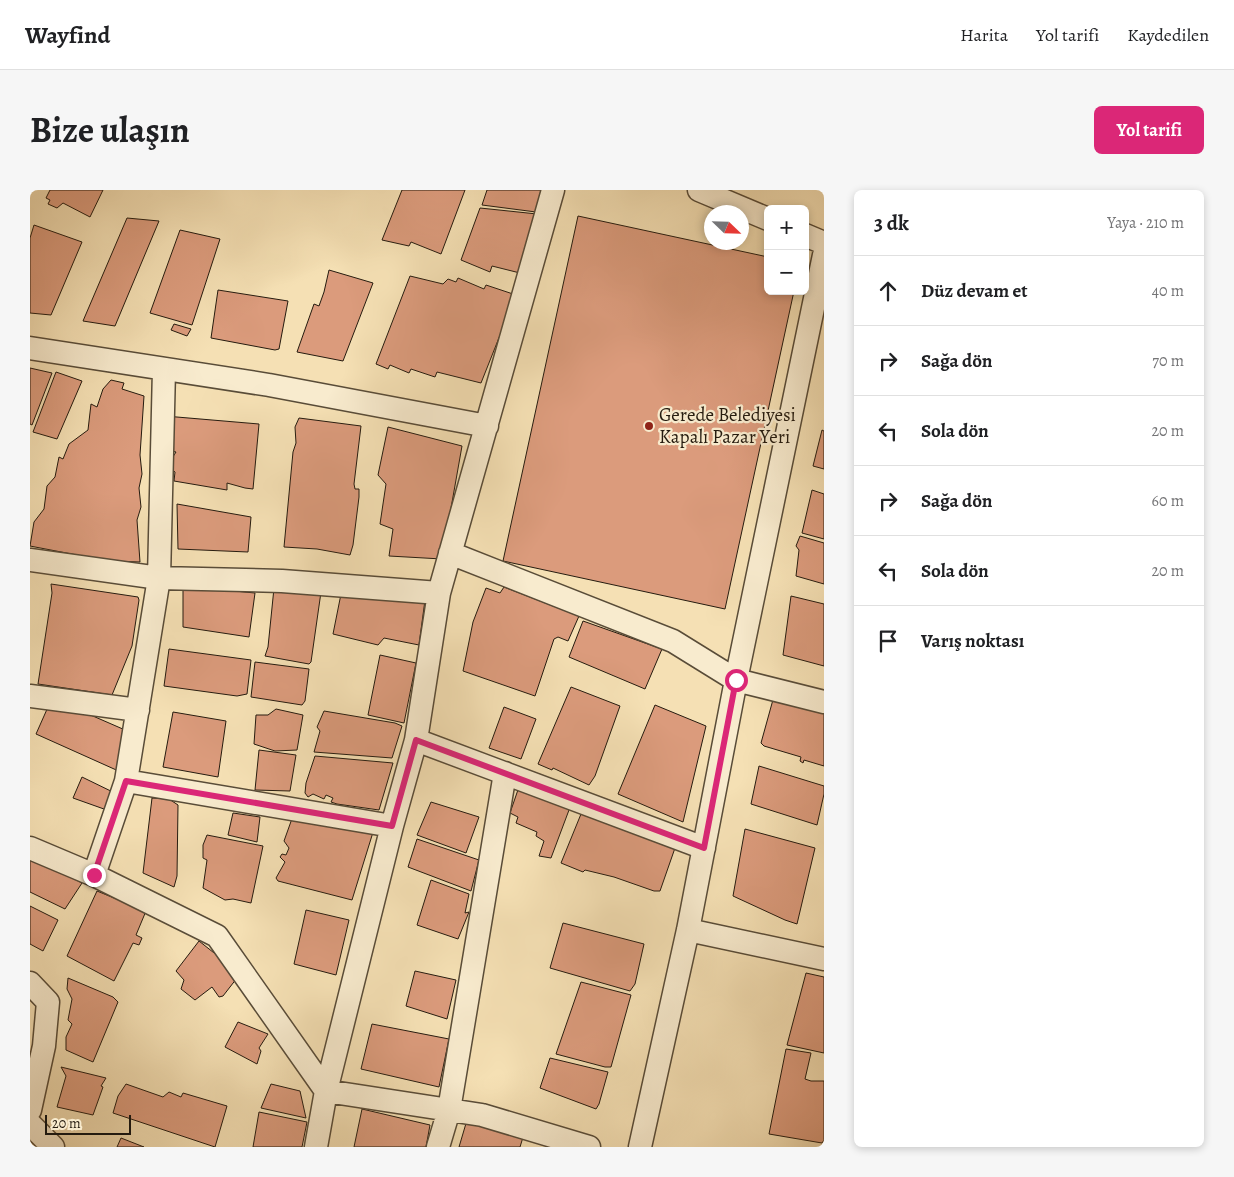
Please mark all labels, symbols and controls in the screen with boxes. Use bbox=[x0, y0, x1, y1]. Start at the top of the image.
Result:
text: Wayfind bbox=[25, 19, 110, 51]
text: Harita bbox=[960, 23, 1008, 47]
text: Yol tarifi bbox=[1036, 23, 1099, 47]
text: Kaydedilen bbox=[1127, 23, 1209, 47]
text: Bize ulaşın bbox=[30, 106, 190, 154]
button: Yol tarifi bbox=[1094, 106, 1204, 154]
north arrow bbox=[704, 205, 749, 250]
map controls bbox=[764, 205, 809, 295]
button: + bbox=[764, 205, 809, 250]
text: 3 dk bbox=[874, 209, 909, 237]
text: Yaya · 210 m bbox=[1107, 212, 1184, 234]
button: − bbox=[764, 250, 809, 295]
icon: ahead bbox=[874, 277, 902, 305]
text: Düz devam et bbox=[921, 278, 1028, 304]
text: 40 m bbox=[1152, 280, 1184, 302]
icon: right bbox=[874, 347, 902, 375]
text: Sağa dön bbox=[921, 348, 993, 374]
text: 70 m bbox=[1152, 350, 1184, 372]
place label: Gerede Belediyesi Kapalı Pazar Yeri bbox=[659, 402, 796, 450]
icon: left bbox=[874, 417, 902, 445]
text: Sola dön bbox=[921, 418, 989, 444]
marker: Gerede Belediyesi Kapalı Pazar Yeri bbox=[643, 420, 655, 432]
text: 20 m bbox=[1151, 420, 1184, 442]
icon: right bbox=[874, 487, 902, 515]
text: Sağa dön bbox=[921, 488, 993, 514]
text: 60 m bbox=[1152, 490, 1184, 512]
icon: left bbox=[874, 557, 902, 585]
text: Sola dön bbox=[921, 558, 989, 584]
text: 20 m bbox=[1151, 560, 1184, 582]
icon: arrive bbox=[874, 627, 902, 655]
text: Varış noktası bbox=[921, 628, 1024, 654]
route start bbox=[725, 669, 748, 692]
route end bbox=[83, 864, 106, 887]
scale bar bbox=[45, 1112, 131, 1135]
text: 20 m bbox=[52, 1114, 81, 1133]

